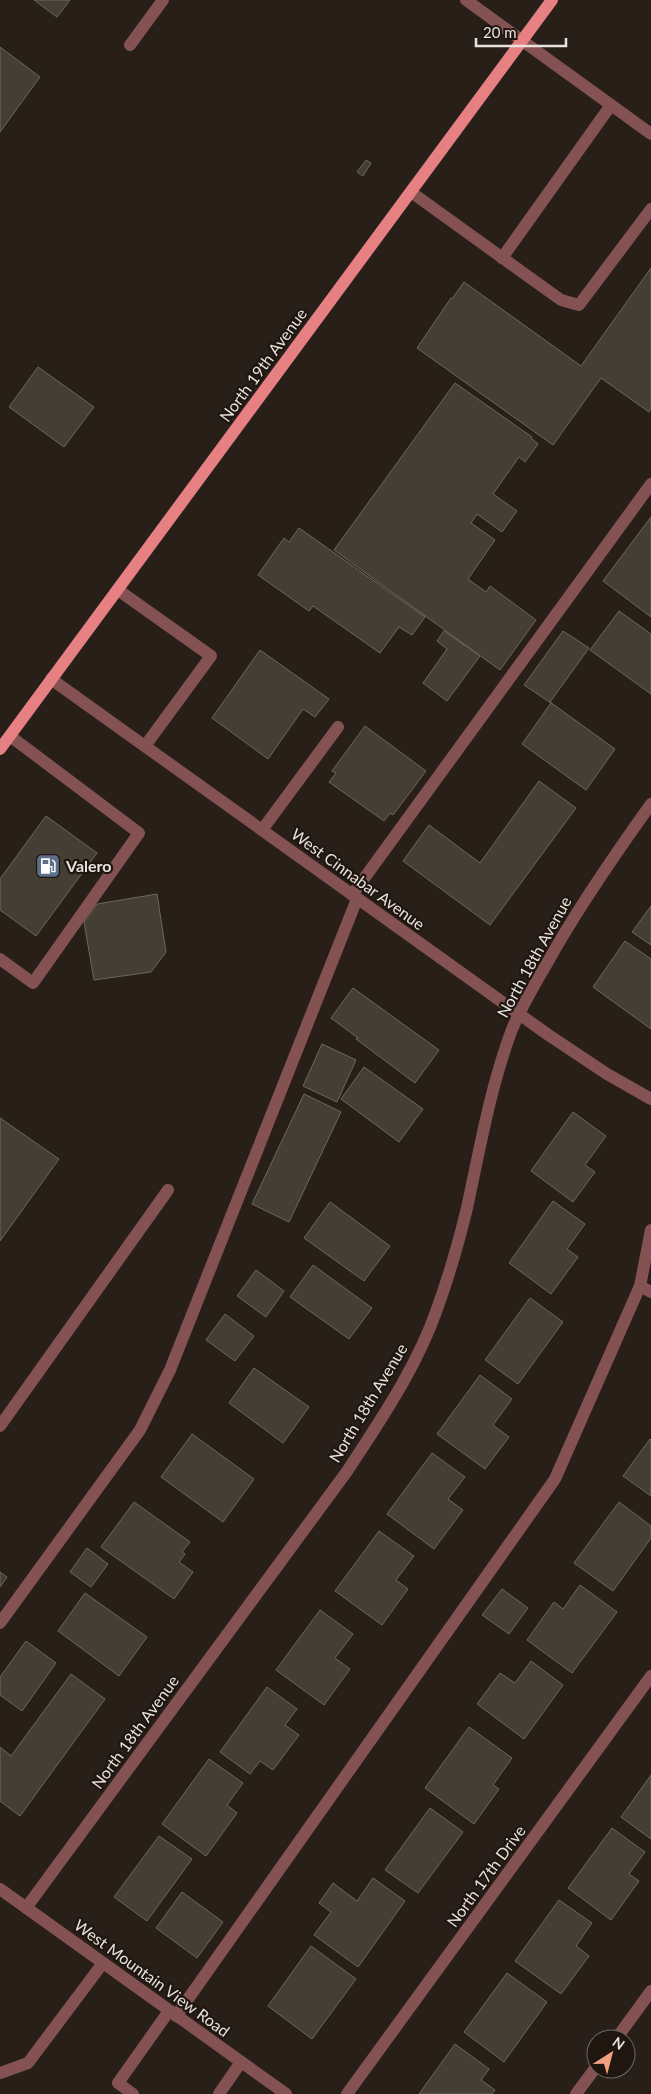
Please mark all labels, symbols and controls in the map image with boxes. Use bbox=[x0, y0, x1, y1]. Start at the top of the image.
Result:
scale bar bbox=[476, 15, 566, 47]
text: 20 m bbox=[483, 23, 517, 41]
street label: North 19th Avenue bbox=[215, 304, 310, 425]
street label: West Cinnabar Avenue bbox=[288, 824, 429, 933]
fuel station icon: Valero bbox=[35, 853, 61, 879]
place label: Valero bbox=[65, 856, 111, 875]
street label: North 18th Avenue bbox=[492, 893, 575, 1021]
street label: North 18th Avenue bbox=[325, 1340, 411, 1466]
street label: North 18th Avenue bbox=[87, 1671, 182, 1792]
street label: North 17th Drive bbox=[442, 1821, 529, 1930]
street label: West Mountain View Road bbox=[71, 1915, 234, 2040]
north arrow bbox=[586, 2029, 636, 2079]
text: N bbox=[610, 2033, 628, 2053]

